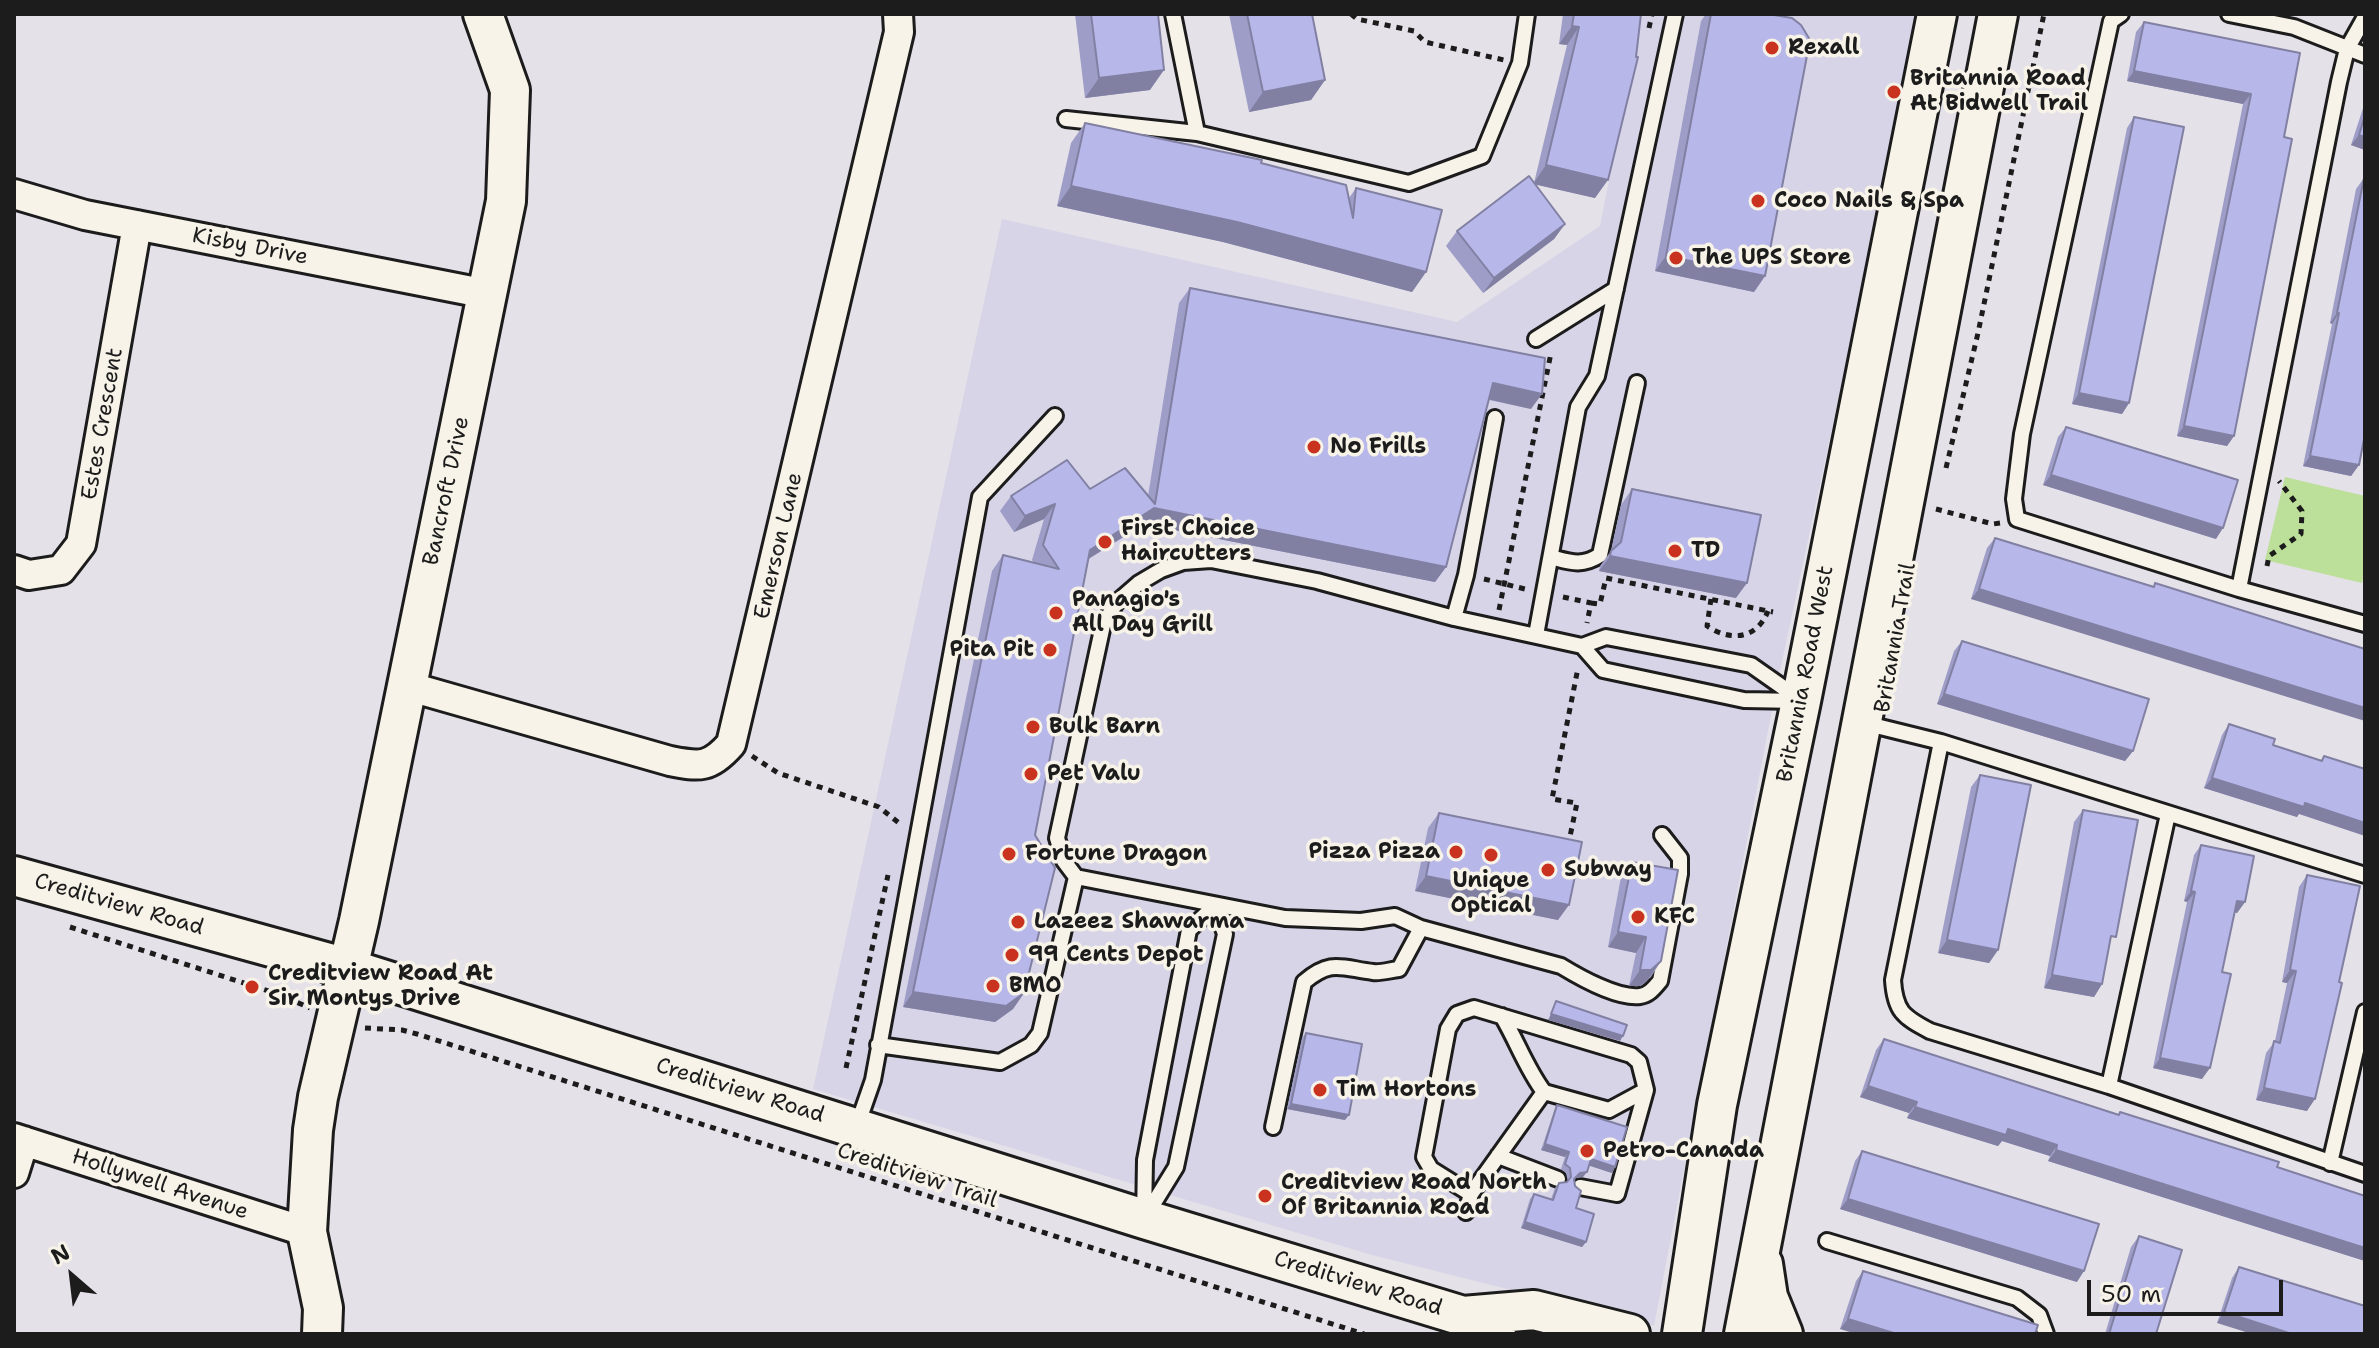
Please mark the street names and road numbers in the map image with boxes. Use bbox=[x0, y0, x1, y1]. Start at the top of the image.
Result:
street label: Kisby Drive bbox=[190, 223, 310, 271]
street label: Estes Crescent bbox=[77, 346, 129, 502]
street label: Bancroft Drive bbox=[418, 414, 476, 568]
street label: Emerson Lane bbox=[749, 470, 809, 622]
street label: Britannia Trail bbox=[1870, 561, 1922, 715]
street label: Britannia Road West bbox=[1772, 563, 1840, 785]
street label: Creditview Road bbox=[31, 868, 207, 942]
street label: Creditview Road bbox=[653, 1053, 827, 1129]
street label: Creditview Trail bbox=[834, 1138, 1000, 1214]
street label: Hollywell Avenue bbox=[69, 1144, 251, 1226]
street label: Creditview Road bbox=[1271, 1246, 1445, 1322]

